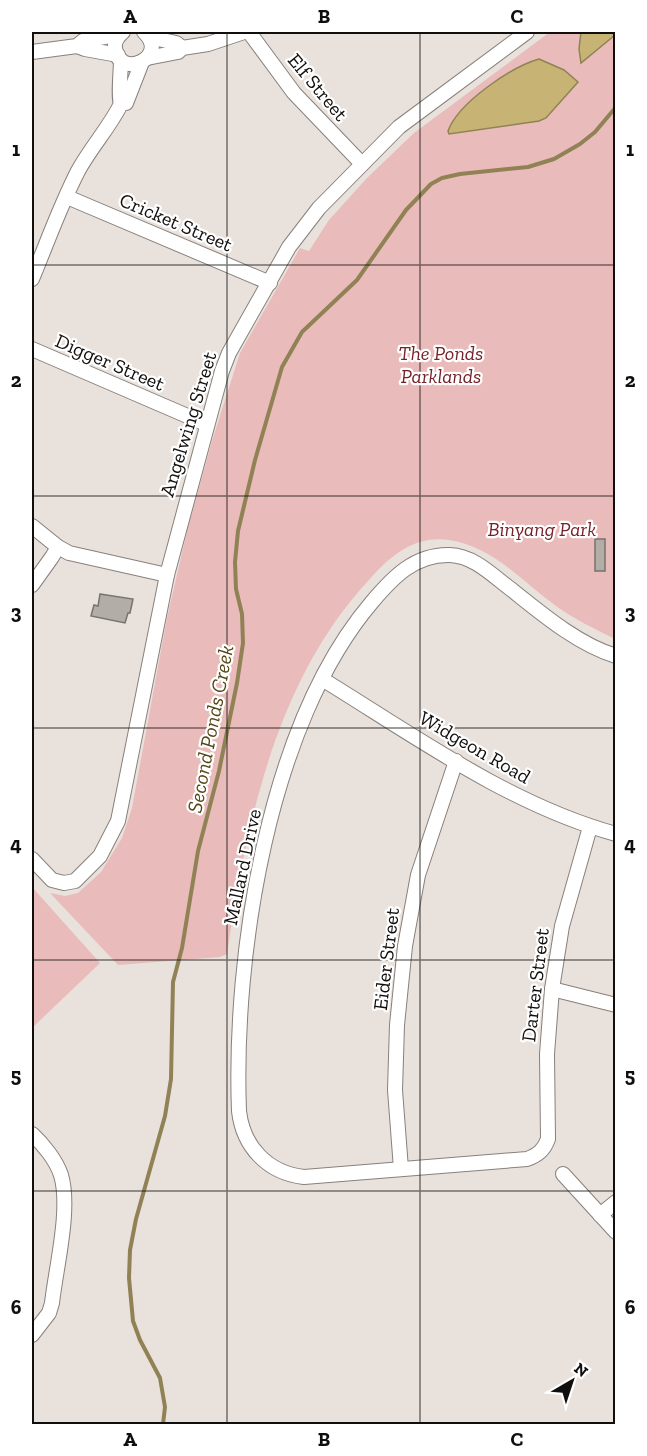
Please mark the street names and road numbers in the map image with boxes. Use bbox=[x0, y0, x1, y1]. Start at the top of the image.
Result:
street label: Elf Street bbox=[283, 48, 354, 126]
street label: Cricket Street bbox=[116, 187, 237, 257]
street label: Digger Street bbox=[52, 328, 169, 396]
street label: Angelwing Street bbox=[155, 348, 222, 499]
street label: Widgeon Road bbox=[415, 705, 535, 789]
street label: Mallard Drive bbox=[218, 807, 266, 927]
street label: Eider Street bbox=[368, 906, 404, 1012]
street label: Darter Street bbox=[516, 926, 554, 1043]

